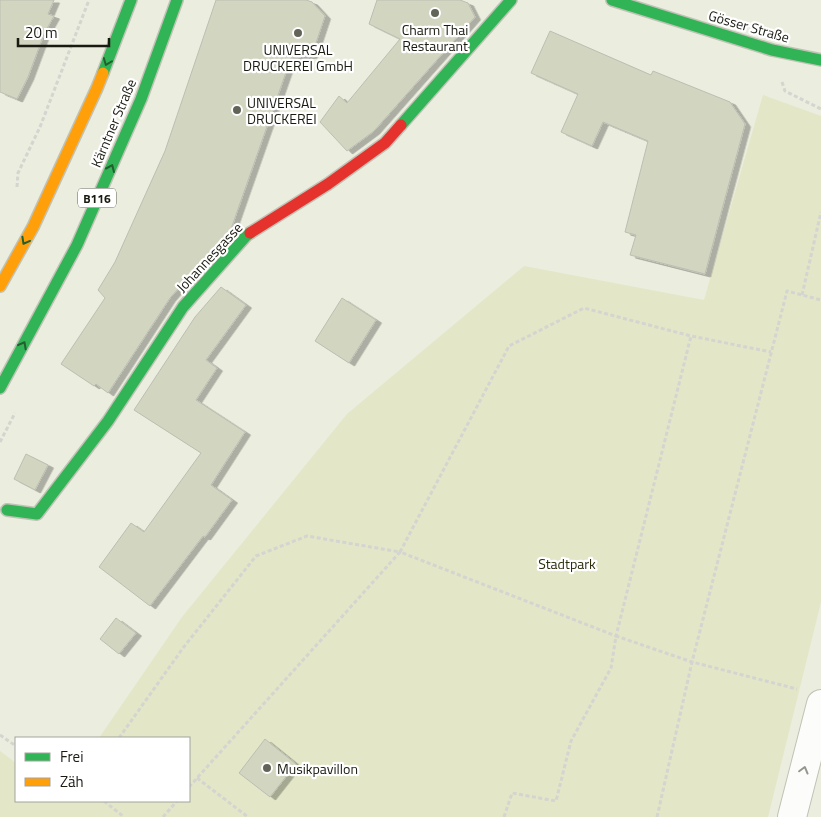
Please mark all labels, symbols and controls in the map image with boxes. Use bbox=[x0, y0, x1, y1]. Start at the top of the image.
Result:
street label: Gösser Straße bbox=[706, 4, 792, 48]
marker: Charm Thai Restaurant bbox=[429, 7, 441, 19]
scale bar bbox=[18, 15, 109, 47]
place label: Charm Thai Restaurant bbox=[402, 19, 468, 56]
text: 20 m bbox=[25, 21, 58, 44]
marker: UNIVERSAL DRUCKEREI GmbH bbox=[292, 27, 304, 39]
place label: UNIVERSAL DRUCKEREI GmbH bbox=[243, 39, 353, 76]
one-way arrow bbox=[103, 57, 113, 66]
street label: Kärntner Straße bbox=[85, 76, 141, 170]
place label: UNIVERSAL DRUCKEREI bbox=[247, 92, 317, 129]
marker: UNIVERSAL DRUCKEREI bbox=[231, 104, 243, 116]
one-way arrow bbox=[104, 164, 115, 173]
road number: B116 bbox=[78, 188, 116, 208]
street label: Johannesgasse bbox=[171, 217, 247, 297]
one-way arrow bbox=[22, 236, 32, 245]
one-way arrow bbox=[17, 341, 27, 350]
park label: Stadtpark bbox=[538, 553, 596, 574]
legend bbox=[15, 737, 190, 802]
text: Frei bbox=[60, 745, 83, 768]
place label: Musikpavillon bbox=[277, 758, 358, 779]
marker: Musikpavillon bbox=[261, 762, 273, 774]
one-way arrow bbox=[798, 765, 809, 774]
text: Zäh bbox=[60, 770, 84, 793]

